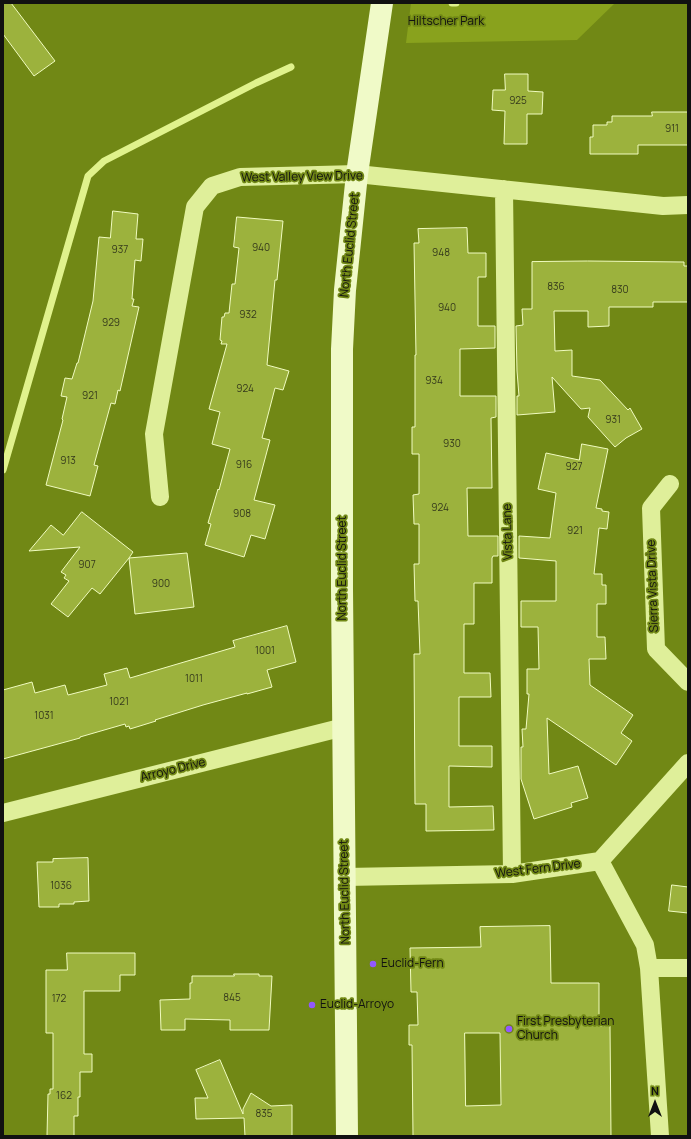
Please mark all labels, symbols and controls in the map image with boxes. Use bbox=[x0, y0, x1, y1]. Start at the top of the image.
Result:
park label: Hiltscher Park bbox=[408, 15, 484, 29]
house number: 925 bbox=[509, 95, 527, 107]
house number: 911 bbox=[665, 123, 679, 135]
street label: West Valley View Drive bbox=[241, 169, 363, 185]
street label: North Euclid Street bbox=[337, 192, 363, 298]
house number: 940 bbox=[252, 242, 270, 254]
house number: 937 bbox=[112, 244, 128, 256]
house number: 948 bbox=[432, 247, 450, 259]
house number: 836 bbox=[547, 281, 565, 293]
house number: 830 bbox=[611, 284, 629, 296]
house number: 940 bbox=[438, 302, 456, 314]
house number: 932 bbox=[239, 309, 257, 321]
house number: 929 bbox=[102, 317, 120, 329]
house number: 934 bbox=[425, 375, 443, 387]
house number: 924 bbox=[236, 383, 254, 395]
house number: 921 bbox=[82, 390, 98, 402]
house number: 931 bbox=[605, 414, 621, 426]
house number: 930 bbox=[443, 438, 461, 450]
house number: 913 bbox=[60, 455, 76, 467]
house number: 916 bbox=[236, 459, 252, 471]
house number: 927 bbox=[566, 461, 582, 473]
house number: 924 bbox=[431, 502, 449, 514]
street label: Vista Lane bbox=[500, 503, 516, 561]
house number: 908 bbox=[233, 508, 251, 520]
street label: North Euclid Street bbox=[336, 516, 350, 620]
house number: 921 bbox=[567, 525, 583, 537]
street label: Sierra Vista Drive bbox=[644, 539, 662, 633]
house number: 907 bbox=[78, 559, 96, 571]
house number: 900 bbox=[152, 578, 170, 590]
house number: 1001 bbox=[255, 645, 275, 657]
house number: 1011 bbox=[185, 673, 203, 685]
house number: 1021 bbox=[109, 696, 129, 708]
house number: 1031 bbox=[34, 710, 54, 722]
street label: Arroyo Drive bbox=[139, 755, 207, 785]
street label: North Euclid Street bbox=[337, 840, 353, 944]
street label: West Fern Drive bbox=[495, 857, 581, 881]
house number: 1036 bbox=[50, 880, 72, 892]
place label: Euclid-Fern bbox=[381, 957, 444, 971]
marker: Euclid-Fern bbox=[368, 959, 378, 969]
house number: 845 bbox=[223, 992, 241, 1004]
house number: 172 bbox=[52, 993, 66, 1005]
place label: Euclid-Arroyo bbox=[320, 998, 394, 1012]
marker: Euclid-Arroyo bbox=[307, 1000, 317, 1010]
place label: First Presbyterian Church bbox=[517, 1015, 614, 1043]
marker: First Presbyterian Church bbox=[504, 1024, 514, 1034]
north arrow bbox=[635, 1083, 675, 1123]
text: N bbox=[651, 1083, 659, 1098]
house number: 162 bbox=[56, 1090, 72, 1102]
house number: 835 bbox=[255, 1108, 273, 1120]

